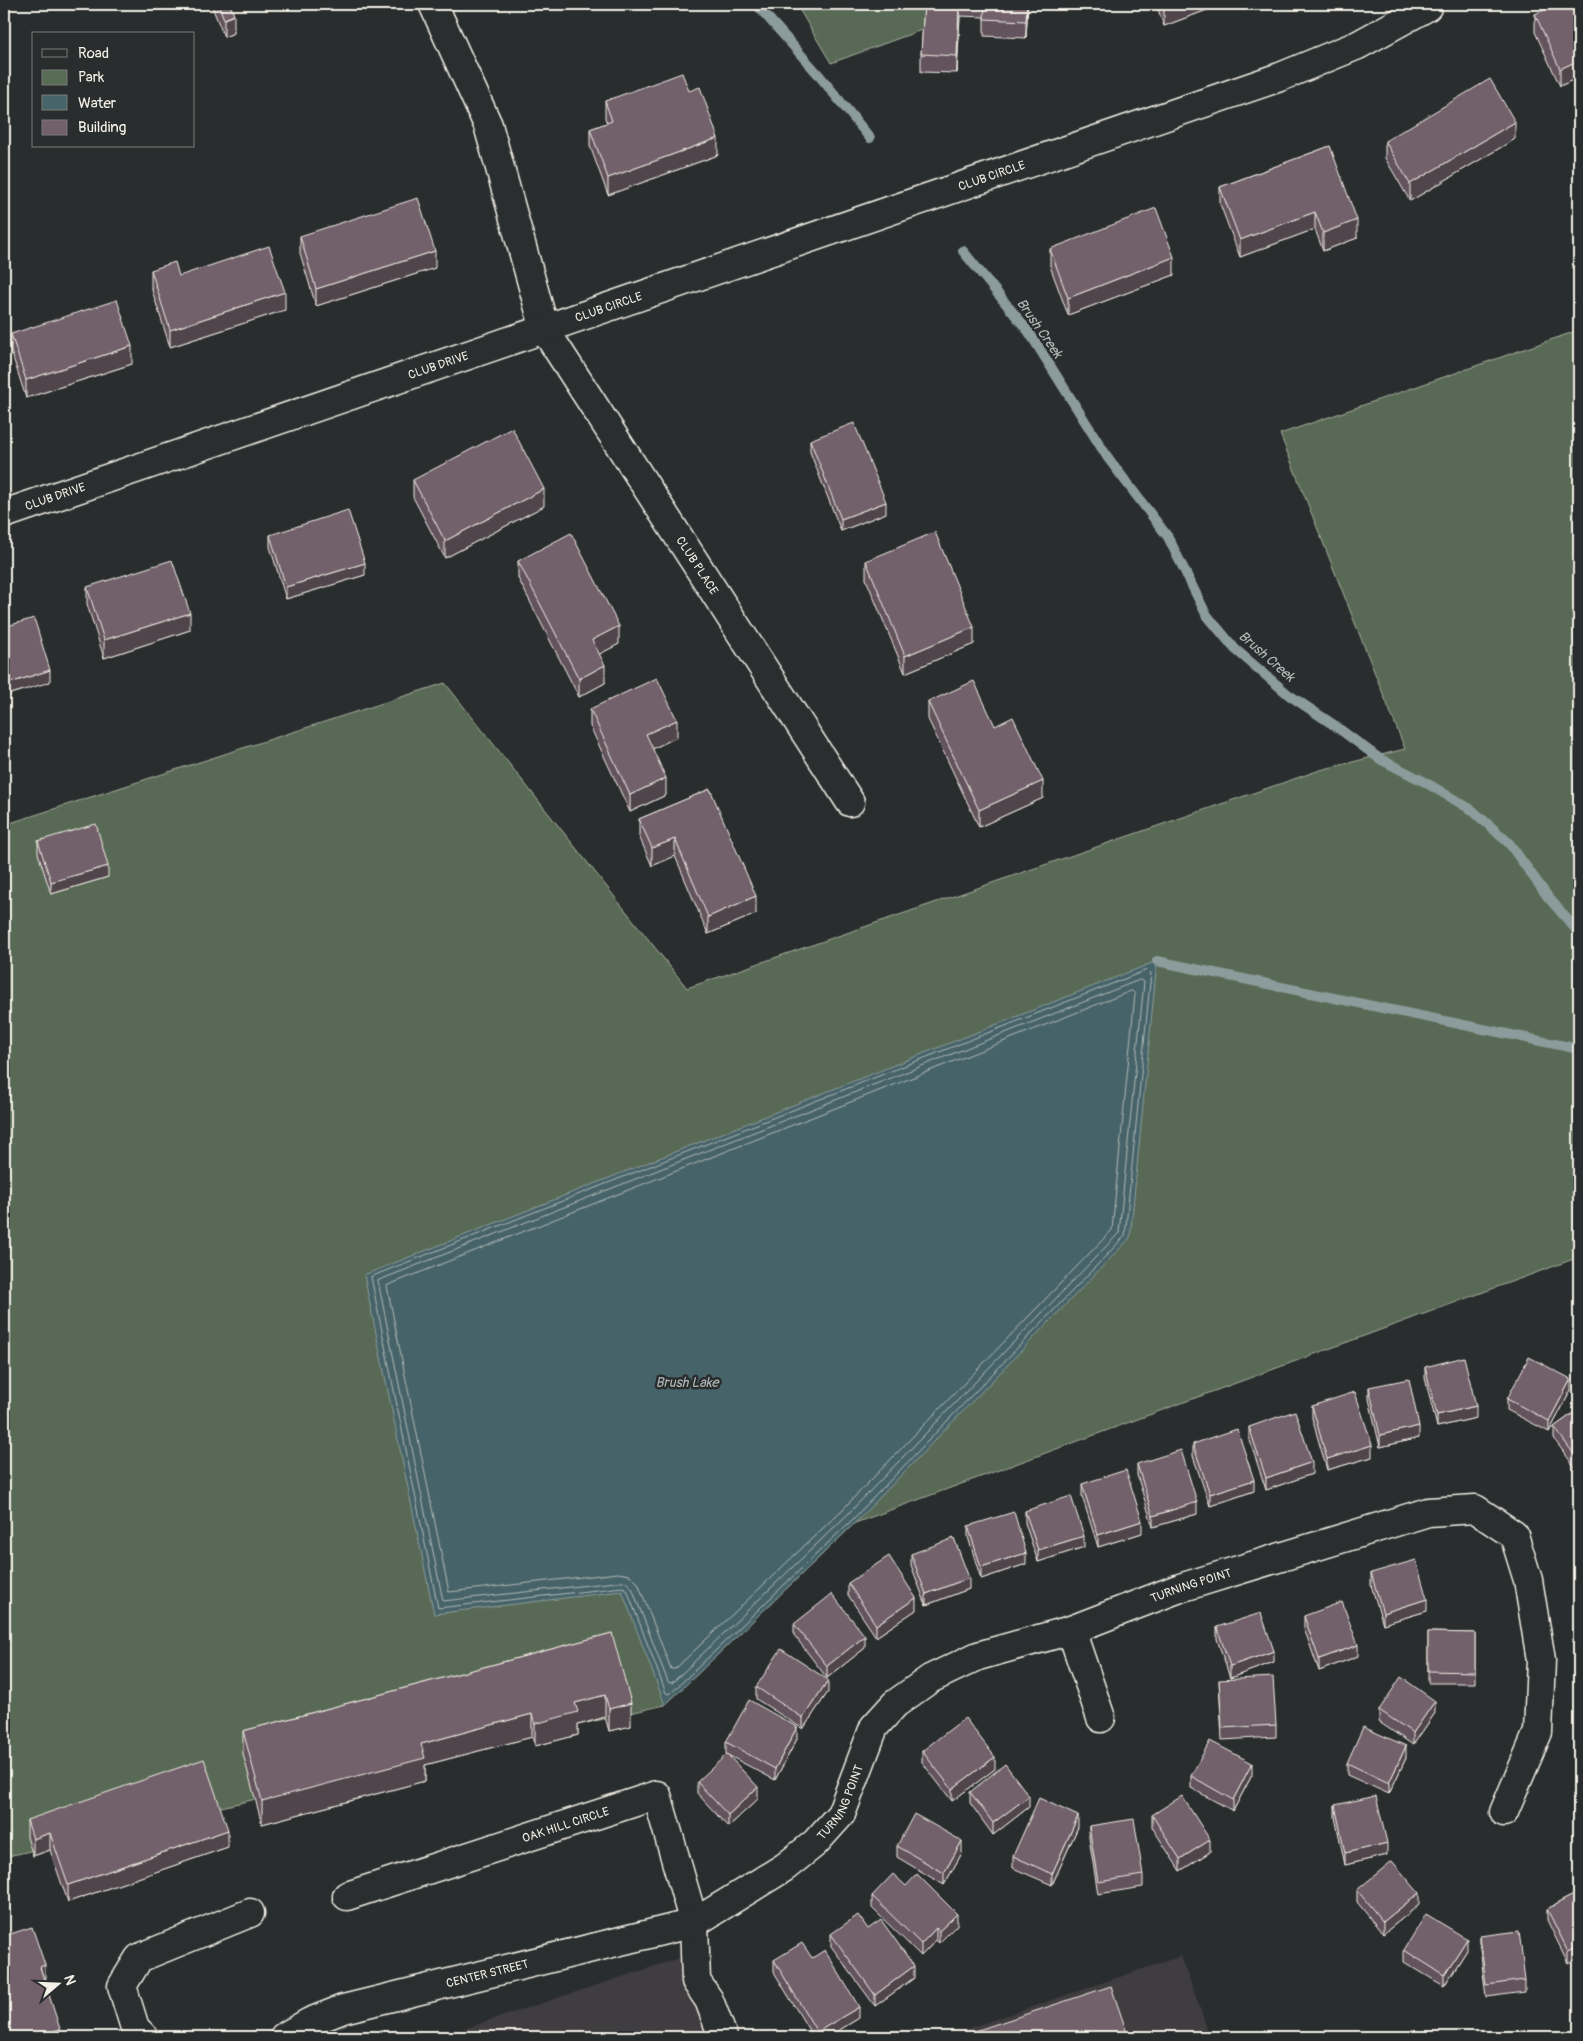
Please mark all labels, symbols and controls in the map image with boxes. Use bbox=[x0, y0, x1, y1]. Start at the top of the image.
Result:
legend bbox=[32, 32, 195, 148]
text: Road bbox=[78, 44, 109, 63]
text: Park bbox=[78, 68, 105, 87]
text: Water bbox=[78, 94, 117, 113]
text: Building bbox=[78, 118, 126, 137]
street label: CLUB CIRCLE bbox=[956, 158, 1027, 195]
street label: CLUB CIRCLE bbox=[573, 289, 644, 326]
water label: Brush Creek bbox=[1013, 295, 1067, 362]
street label: CLUB DRIVE bbox=[406, 348, 471, 383]
street label: CLUB DRIVE bbox=[23, 480, 87, 514]
street label: CLUB PLACE bbox=[672, 534, 721, 598]
water label: Brush Creek bbox=[1235, 627, 1299, 686]
water label: Brush Lake bbox=[656, 1374, 721, 1391]
street label: TURNING POINT bbox=[1149, 1566, 1234, 1607]
street label: TURNING POINT bbox=[814, 1763, 867, 1843]
street label: OAK HILL CIRCLE bbox=[520, 1804, 611, 1846]
street label: CENTER STREET bbox=[445, 1957, 530, 1991]
north arrow bbox=[32, 1958, 82, 2008]
text: N bbox=[60, 1973, 79, 1987]

